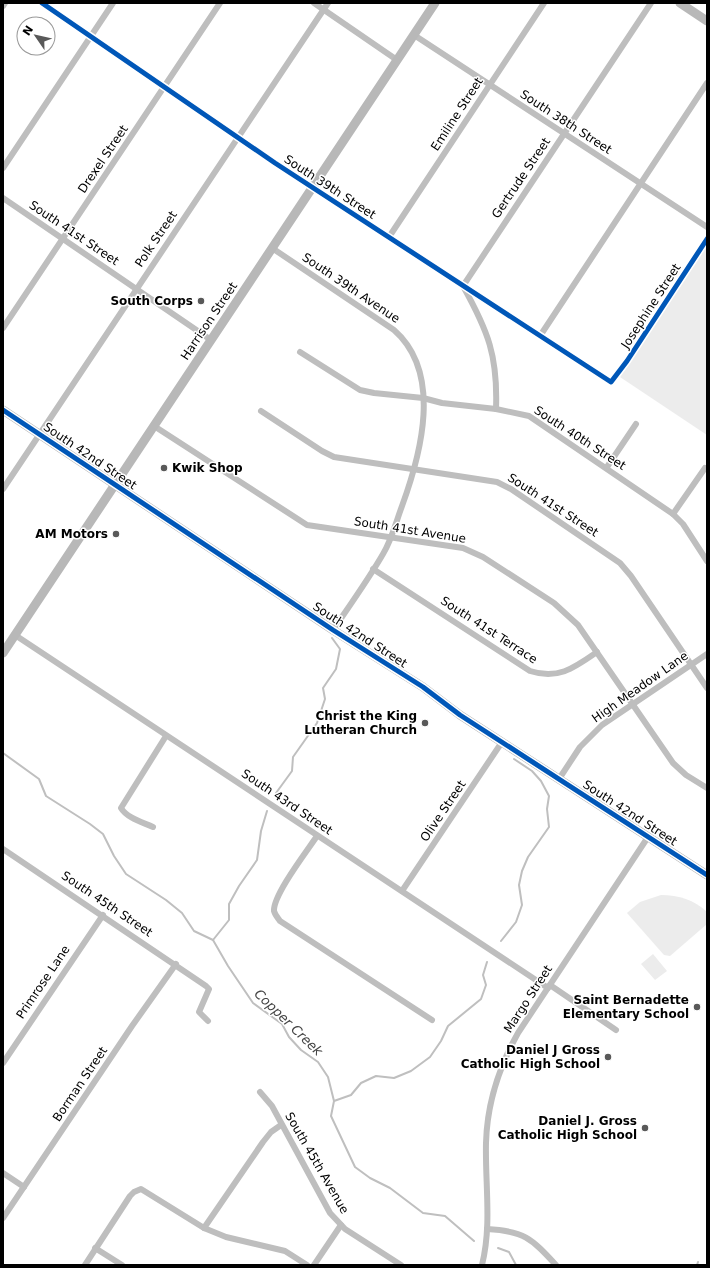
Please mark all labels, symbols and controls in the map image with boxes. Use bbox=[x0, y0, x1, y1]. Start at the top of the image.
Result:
north arrow bbox=[16, 16, 56, 56]
text: N bbox=[20, 23, 36, 38]
street label: Emiline Street bbox=[428, 74, 486, 153]
street label: South 38th Street bbox=[518, 87, 615, 157]
street label: Drexel Street bbox=[75, 122, 131, 196]
street label: Gertrude Street bbox=[489, 135, 553, 221]
street label: South 39th Street bbox=[282, 152, 379, 222]
street label: South 41st Street bbox=[26, 198, 122, 268]
street label: Polk Street bbox=[132, 208, 180, 270]
street label: South 39th Avenue bbox=[300, 250, 402, 326]
street label: Josephine Street bbox=[618, 261, 684, 352]
street label: Harrison Street bbox=[178, 279, 240, 363]
place label: South Corps bbox=[110, 294, 193, 308]
marker: South Corps bbox=[196, 296, 206, 306]
street label: South 40th Street bbox=[532, 403, 629, 473]
street label: South 42nd Street bbox=[41, 420, 140, 493]
place label: Kwik Shop bbox=[172, 461, 243, 475]
marker: Kwik Shop bbox=[159, 463, 169, 473]
street label: South 41st Street bbox=[505, 470, 601, 540]
street label: South 41st Avenue bbox=[353, 514, 467, 546]
place label: AM Motors bbox=[35, 527, 108, 541]
marker: AM Motors bbox=[111, 529, 121, 539]
street label: South 41st Terrace bbox=[438, 594, 540, 666]
street label: South 42nd Street bbox=[310, 599, 410, 671]
street label: High Meadow Lane bbox=[589, 649, 691, 725]
place label: Christ the King Lutheran Church bbox=[304, 709, 417, 737]
marker: Christ the King Lutheran Church bbox=[420, 718, 430, 728]
street label: South 43rd Street bbox=[239, 766, 335, 838]
street label: Olive Street bbox=[417, 777, 469, 844]
street label: South 42nd Street bbox=[580, 777, 680, 849]
street label: South 45th Street bbox=[59, 868, 155, 940]
street label: Primrose Lane bbox=[13, 943, 73, 1021]
street label: Margo Street bbox=[501, 962, 555, 1035]
water label: Copper Creek bbox=[251, 986, 326, 1059]
place label: Saint Bernadette Elementary School bbox=[563, 993, 689, 1021]
marker: Saint Bernadette Elementary School bbox=[692, 1002, 702, 1012]
place label: Daniel J Gross Catholic High School bbox=[461, 1043, 600, 1071]
street label: Borman Street bbox=[50, 1044, 110, 1124]
marker: Daniel J Gross Catholic High School bbox=[603, 1052, 613, 1062]
street label: South 45th Avenue bbox=[282, 1110, 352, 1216]
place label: Daniel J. Gross Catholic High School bbox=[498, 1114, 637, 1142]
marker: Daniel J. Gross Catholic High School bbox=[640, 1123, 650, 1133]

